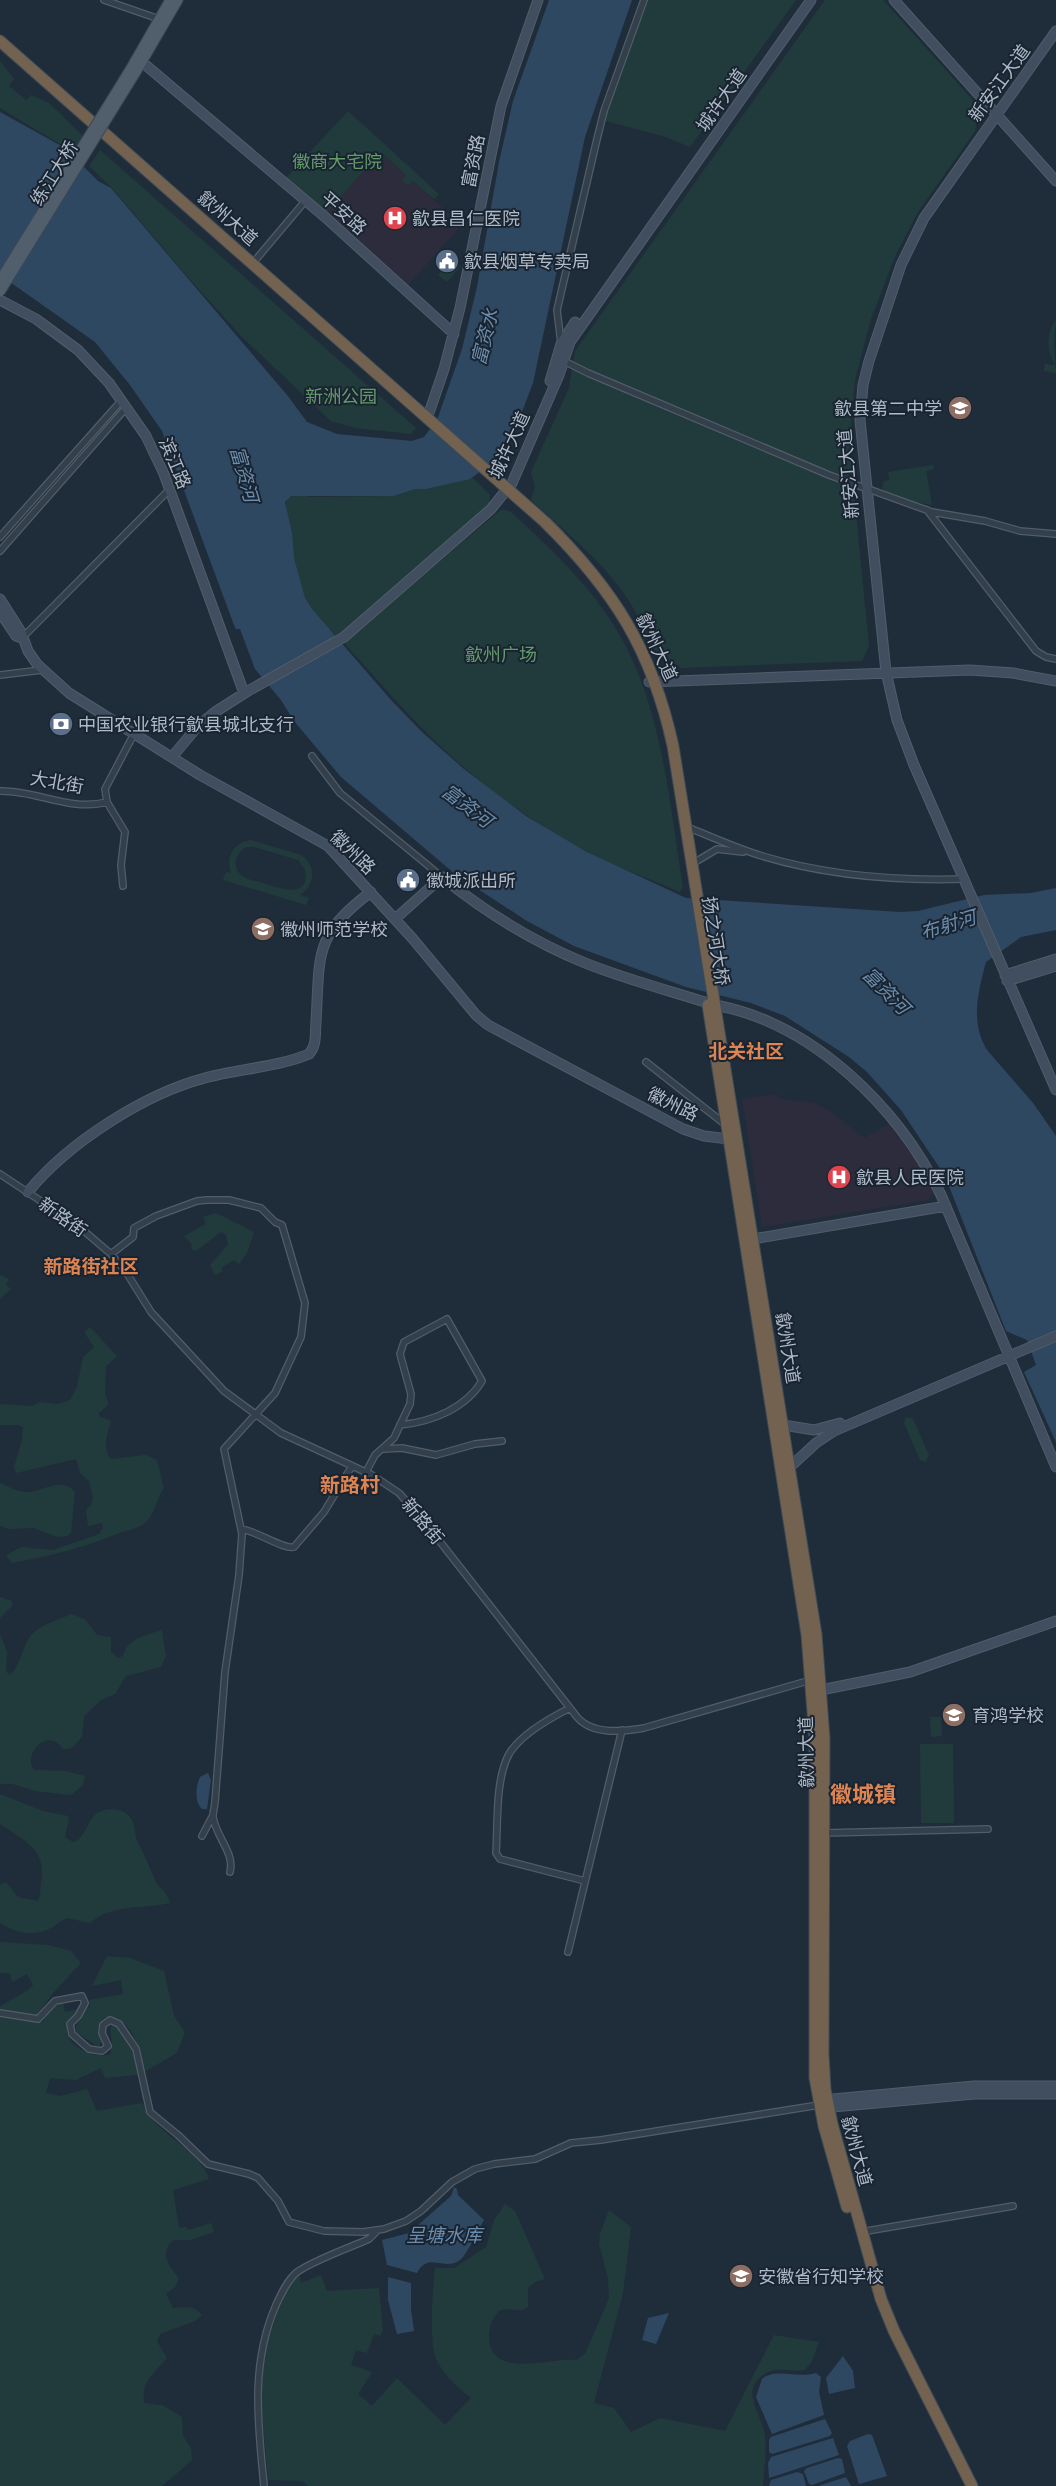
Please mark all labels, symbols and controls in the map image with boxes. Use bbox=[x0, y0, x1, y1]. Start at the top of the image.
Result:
street label: 新安江大道 bbox=[963, 40, 1035, 126]
street label: 城许大道 bbox=[691, 64, 751, 136]
street label: 富资路 bbox=[457, 132, 489, 190]
street label: 练江大桥 bbox=[25, 136, 83, 210]
park label: 徽商大宅院 bbox=[292, 150, 382, 173]
street label: 歙州大道 bbox=[193, 186, 263, 250]
street label: 平安路 bbox=[316, 186, 372, 240]
hospital icon: 歙县昌仁医院 bbox=[382, 205, 408, 231]
place label: 歙县昌仁医院 bbox=[412, 207, 520, 230]
public building icon: 歙县烟草专卖局 bbox=[434, 248, 460, 274]
place label: 歙县烟草专卖局 bbox=[464, 250, 590, 273]
water label: 富资水 bbox=[466, 305, 504, 368]
park label: 新洲公园 bbox=[305, 385, 377, 408]
school or university icon: 歙县第二中学 bbox=[947, 395, 973, 421]
place label: 歙县第二中学 bbox=[834, 397, 942, 420]
street label: 城许大道 bbox=[483, 408, 535, 482]
street label: 新安江大道 bbox=[833, 428, 863, 520]
street label: 滨江路 bbox=[154, 434, 196, 492]
water label: 富资河 bbox=[224, 443, 265, 509]
street label: 歙州大道 bbox=[631, 610, 683, 684]
park label: 歙州广场 bbox=[465, 643, 537, 666]
bank icon: 中国农业银行歙县城北支行 bbox=[48, 711, 74, 737]
place label: 中国农业银行歙县城北支行 bbox=[78, 713, 294, 736]
street label: 大北街 bbox=[28, 766, 86, 798]
water label: 富资河 bbox=[437, 779, 500, 836]
street label: 徽州路 bbox=[326, 825, 380, 879]
public building icon: 徽城派出所 bbox=[395, 867, 421, 893]
place label: 徽城派出所 bbox=[426, 869, 516, 892]
street label: 扬之河大桥 bbox=[698, 895, 734, 987]
water label: 布射河 bbox=[917, 904, 983, 945]
school or university icon: 徽州师范学校 bbox=[250, 916, 276, 942]
place label: 徽州师范学校 bbox=[280, 918, 388, 941]
water label: 富资河 bbox=[857, 962, 918, 1023]
district label: 北关社区 bbox=[708, 1039, 784, 1064]
street label: 徽州路 bbox=[644, 1082, 702, 1126]
hospital icon: 歙县人民医院 bbox=[826, 1164, 852, 1190]
place label: 歙县人民医院 bbox=[856, 1166, 964, 1189]
street label: 新路街 bbox=[34, 1192, 92, 1242]
district label: 新路街社区 bbox=[43, 1254, 139, 1279]
street label: 歙州大道 bbox=[771, 1311, 805, 1385]
district label: 新路村 bbox=[320, 1472, 380, 1498]
street label: 新路街 bbox=[397, 1493, 449, 1549]
school or university icon: 育鸿学校 bbox=[941, 1702, 967, 1728]
place label: 育鸿学校 bbox=[972, 1704, 1044, 1727]
street label: 歙州大道 bbox=[794, 1716, 818, 1788]
district label: 徽城镇 bbox=[830, 1780, 896, 1808]
street label: 歙州大道 bbox=[837, 2113, 877, 2189]
water label: 呈塘水库 bbox=[406, 2223, 485, 2248]
school or university icon: 安徽省行知学校 bbox=[728, 2263, 754, 2289]
place label: 安徽省行知学校 bbox=[758, 2265, 884, 2288]

